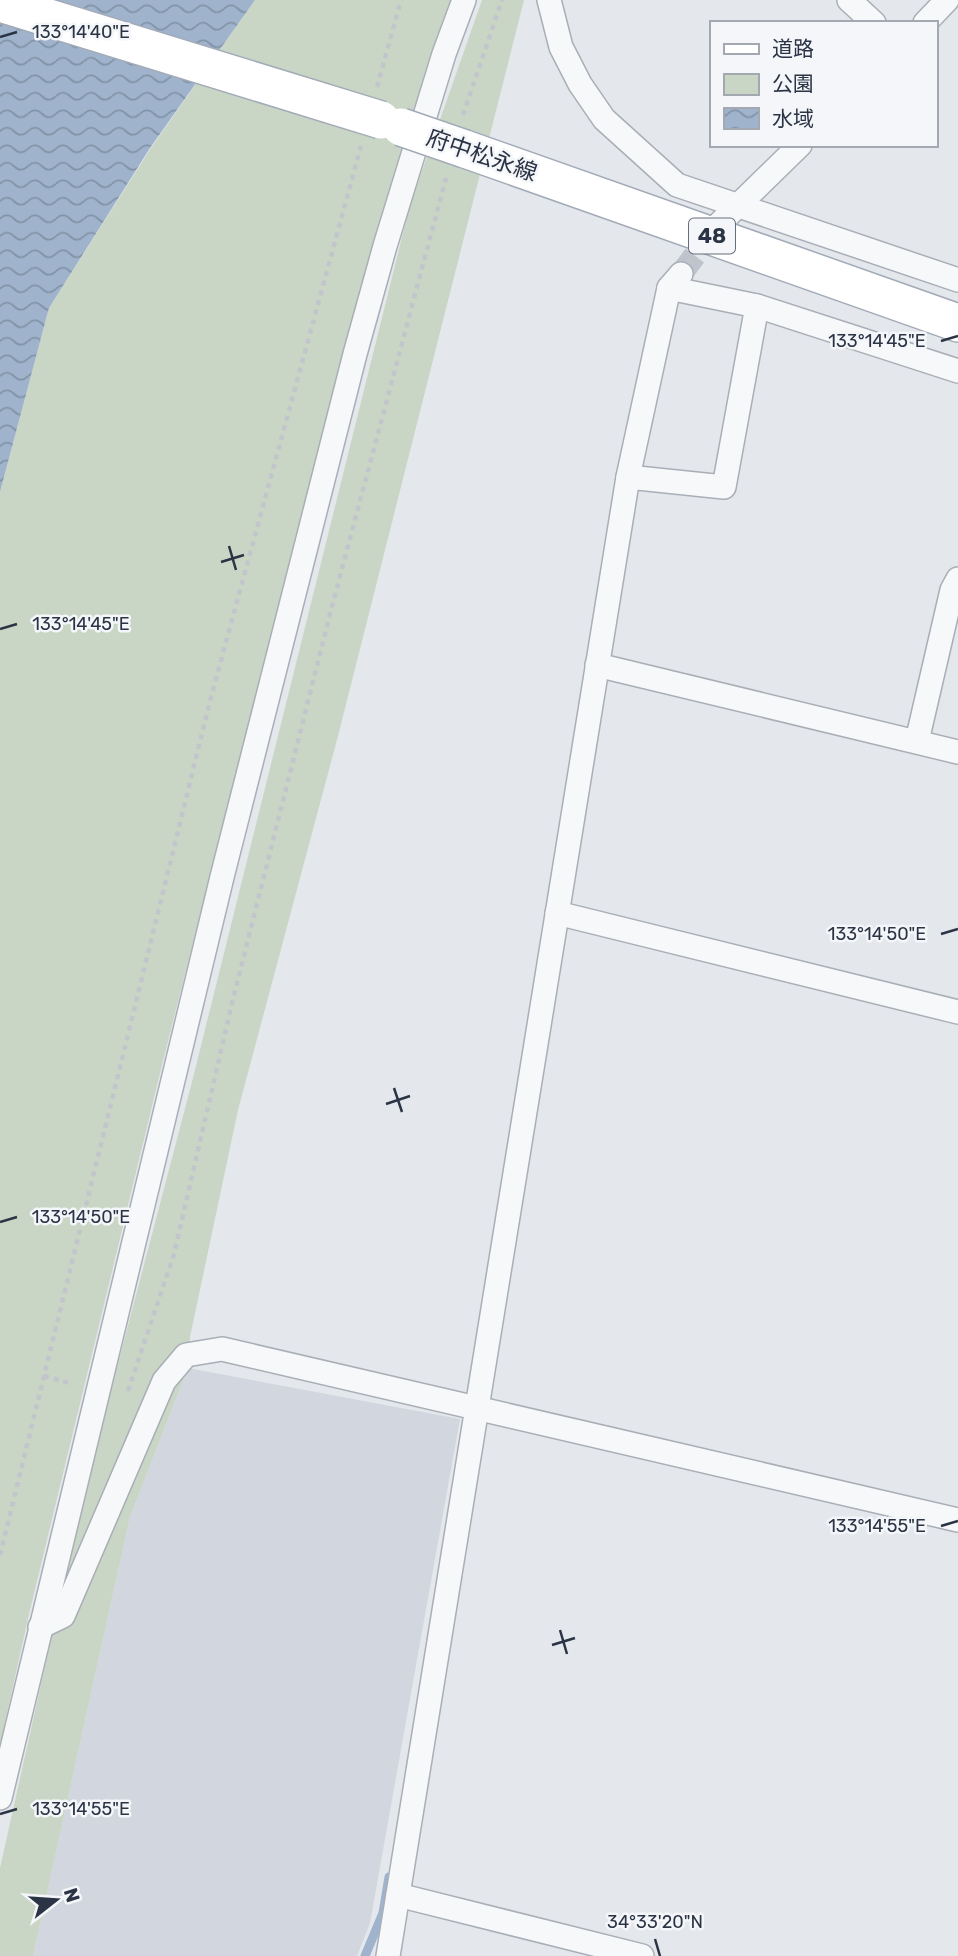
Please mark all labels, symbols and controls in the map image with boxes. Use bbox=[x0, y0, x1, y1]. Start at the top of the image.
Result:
text: 133°14'40"E bbox=[32, 21, 130, 43]
legend bbox=[710, 21, 937, 147]
text: 道路 bbox=[772, 36, 814, 61]
text: 公園 bbox=[772, 71, 814, 96]
text: 水域 bbox=[772, 106, 814, 131]
street label: 府中松永線 bbox=[423, 123, 541, 187]
road number: 48 bbox=[689, 218, 735, 254]
text: 133°14'45"E bbox=[828, 330, 926, 352]
text: 133°14'45"E bbox=[32, 613, 130, 635]
text: 133°14'50"E bbox=[828, 923, 926, 945]
text: 133°14'50"E bbox=[32, 1206, 130, 1228]
text: 133°14'55"E bbox=[828, 1515, 926, 1537]
text: 133°14'55"E bbox=[32, 1798, 130, 1820]
north arrow bbox=[21, 1865, 91, 1935]
text: N bbox=[59, 1885, 85, 1905]
text: 34°33'20"N bbox=[607, 1911, 703, 1933]

